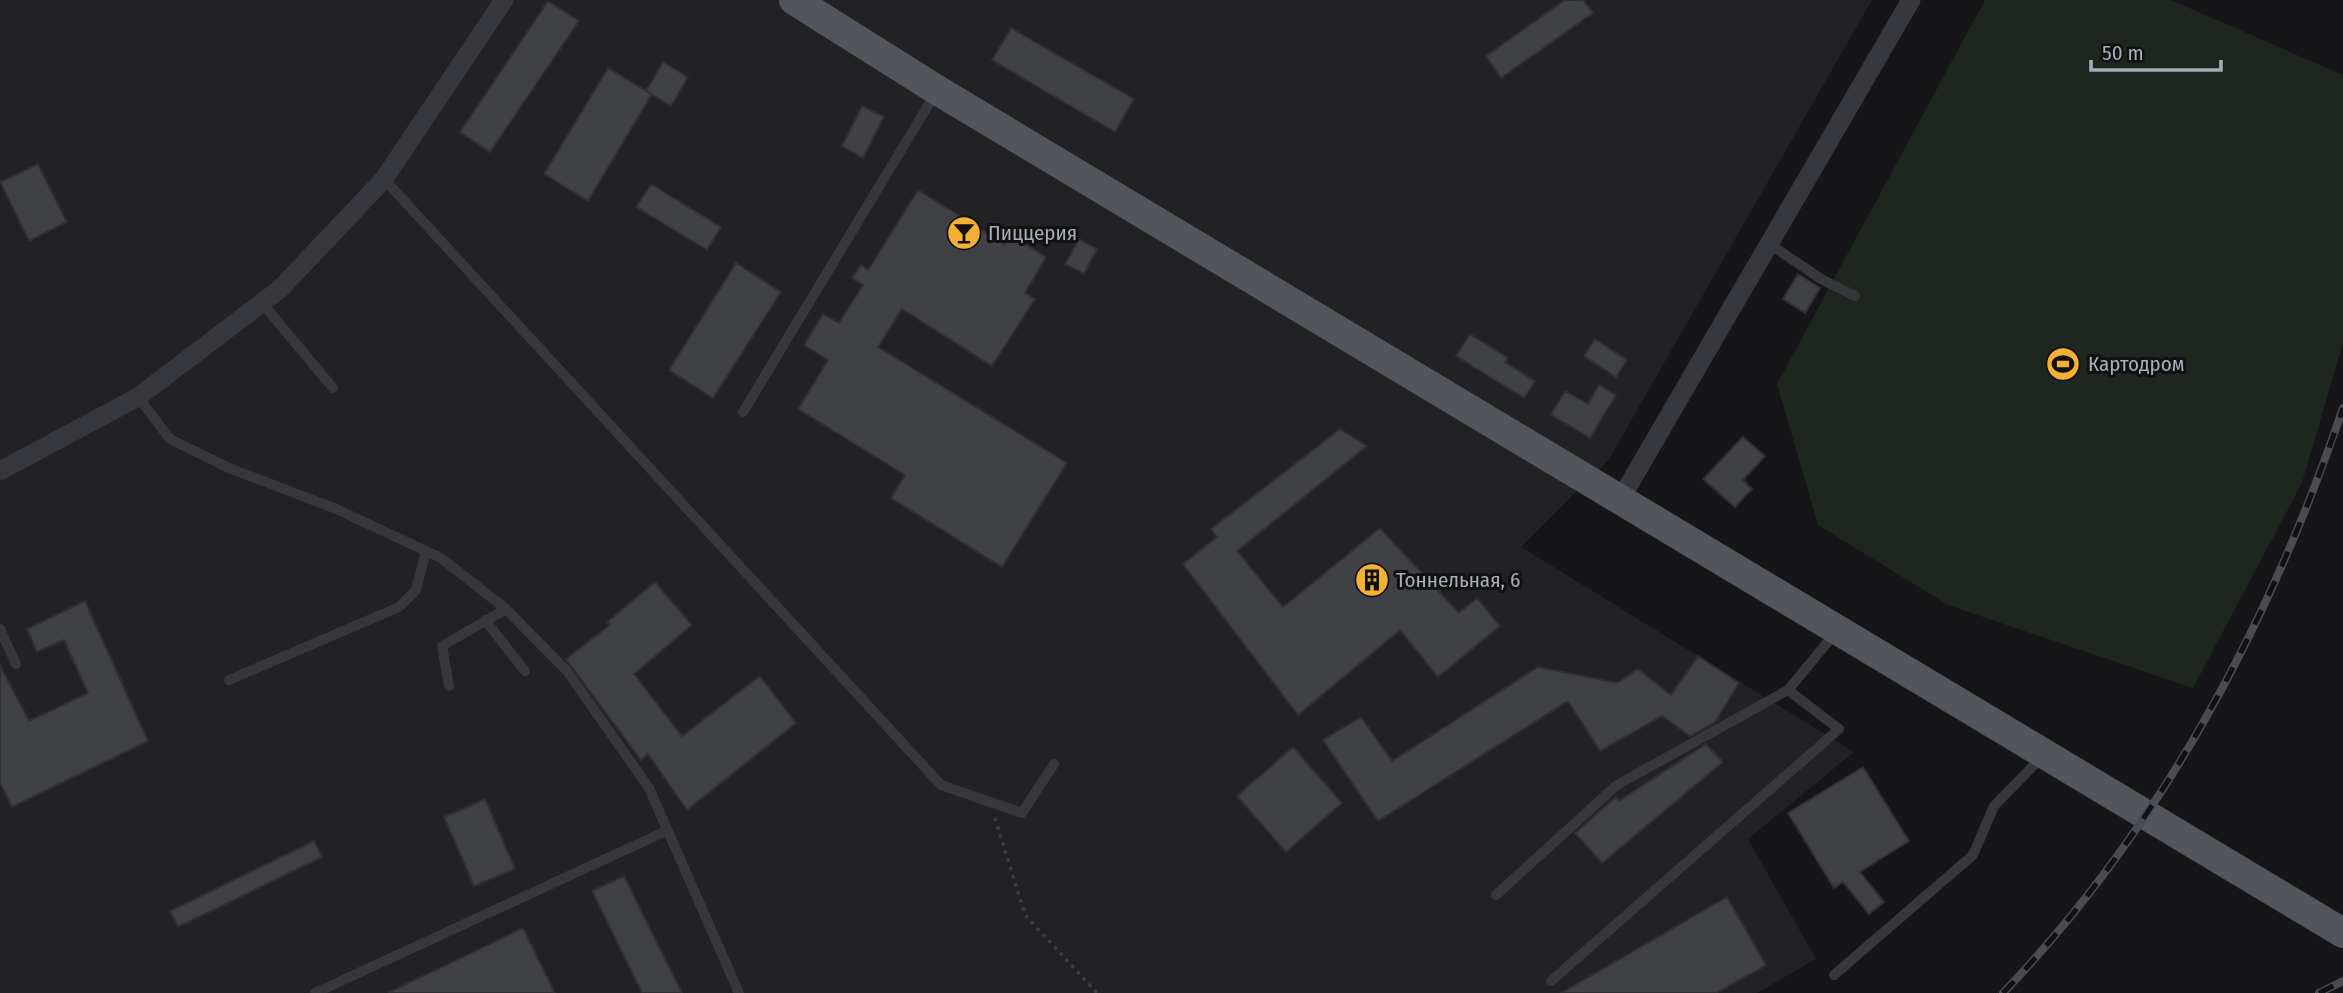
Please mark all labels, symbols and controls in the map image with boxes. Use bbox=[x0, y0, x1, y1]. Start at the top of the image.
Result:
scale bar bbox=[2091, 28, 2220, 72]
text: 50 m bbox=[2102, 40, 2144, 66]
bar icon: Пиццерия bbox=[945, 214, 983, 252]
place label: Пиццерия bbox=[988, 220, 1077, 246]
sports icon: Картодром bbox=[2044, 345, 2082, 383]
place label: Картодром bbox=[2088, 351, 2184, 377]
building icon: Тоннельная, 6 bbox=[1353, 561, 1391, 599]
place label: Тоннельная, 6 bbox=[1396, 567, 1520, 593]

